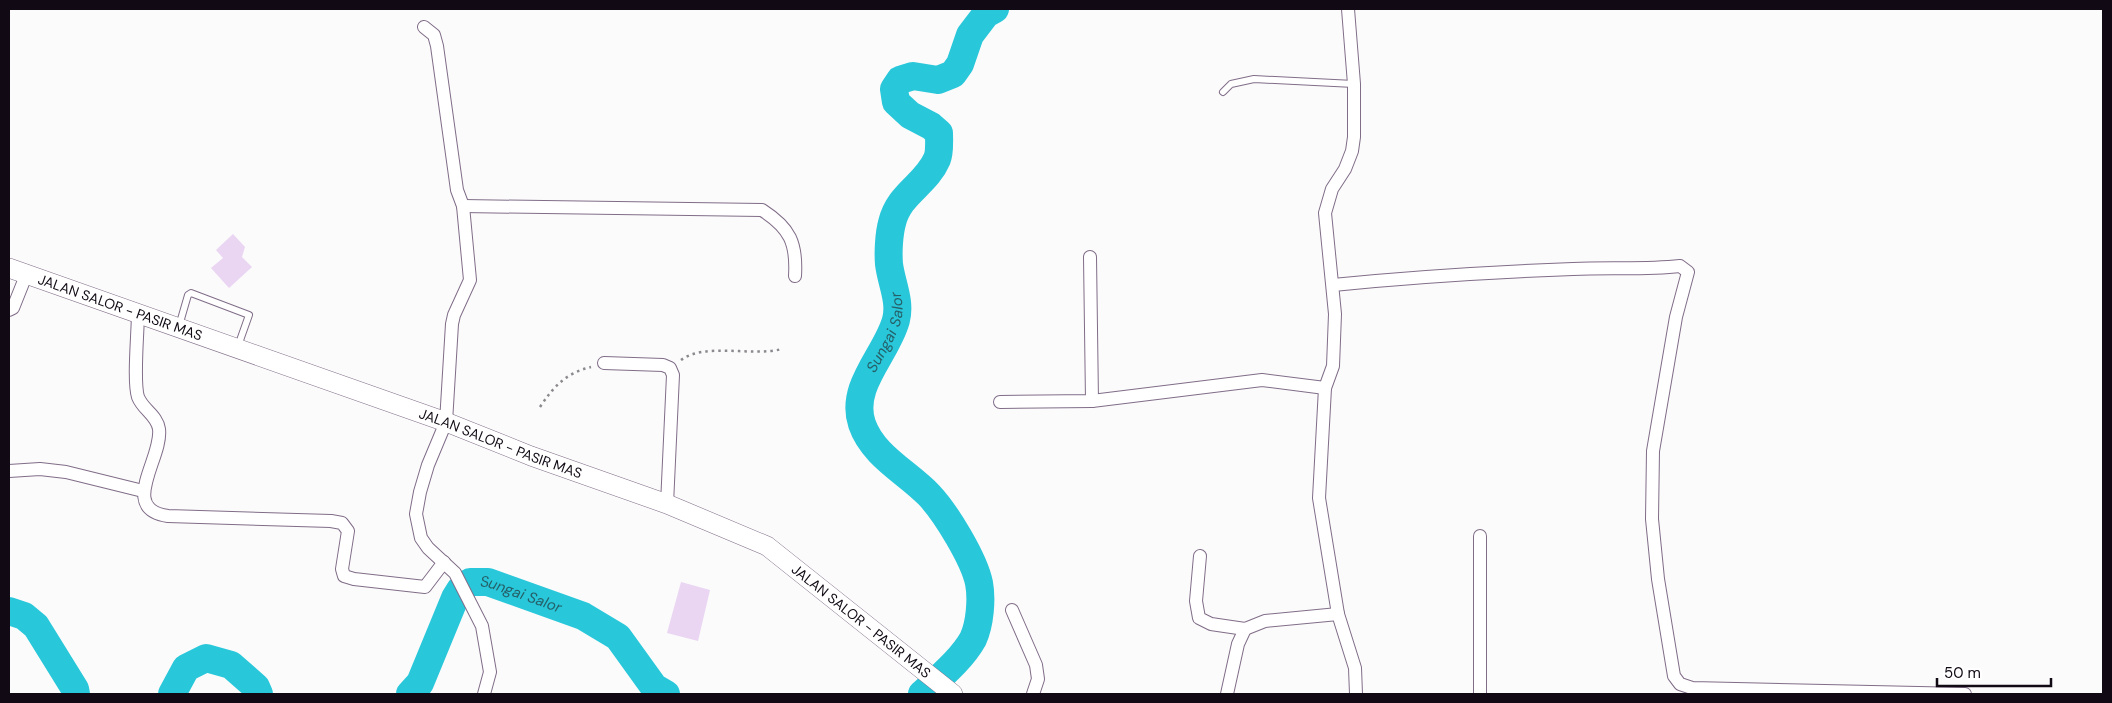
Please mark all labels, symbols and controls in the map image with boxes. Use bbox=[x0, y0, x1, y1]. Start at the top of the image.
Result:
street label: JALAN SALOR - PASIR MAS bbox=[36, 270, 205, 344]
water label: Sungai Salor bbox=[862, 290, 908, 376]
street label: JALAN SALOR - PASIR MAS bbox=[417, 404, 585, 482]
street label: JALAN SALOR - PASIR MAS bbox=[788, 560, 935, 682]
water label: Sungai Salor bbox=[480, 572, 565, 618]
scale bar bbox=[1937, 656, 2051, 688]
text: 50 m bbox=[1944, 663, 1981, 683]

